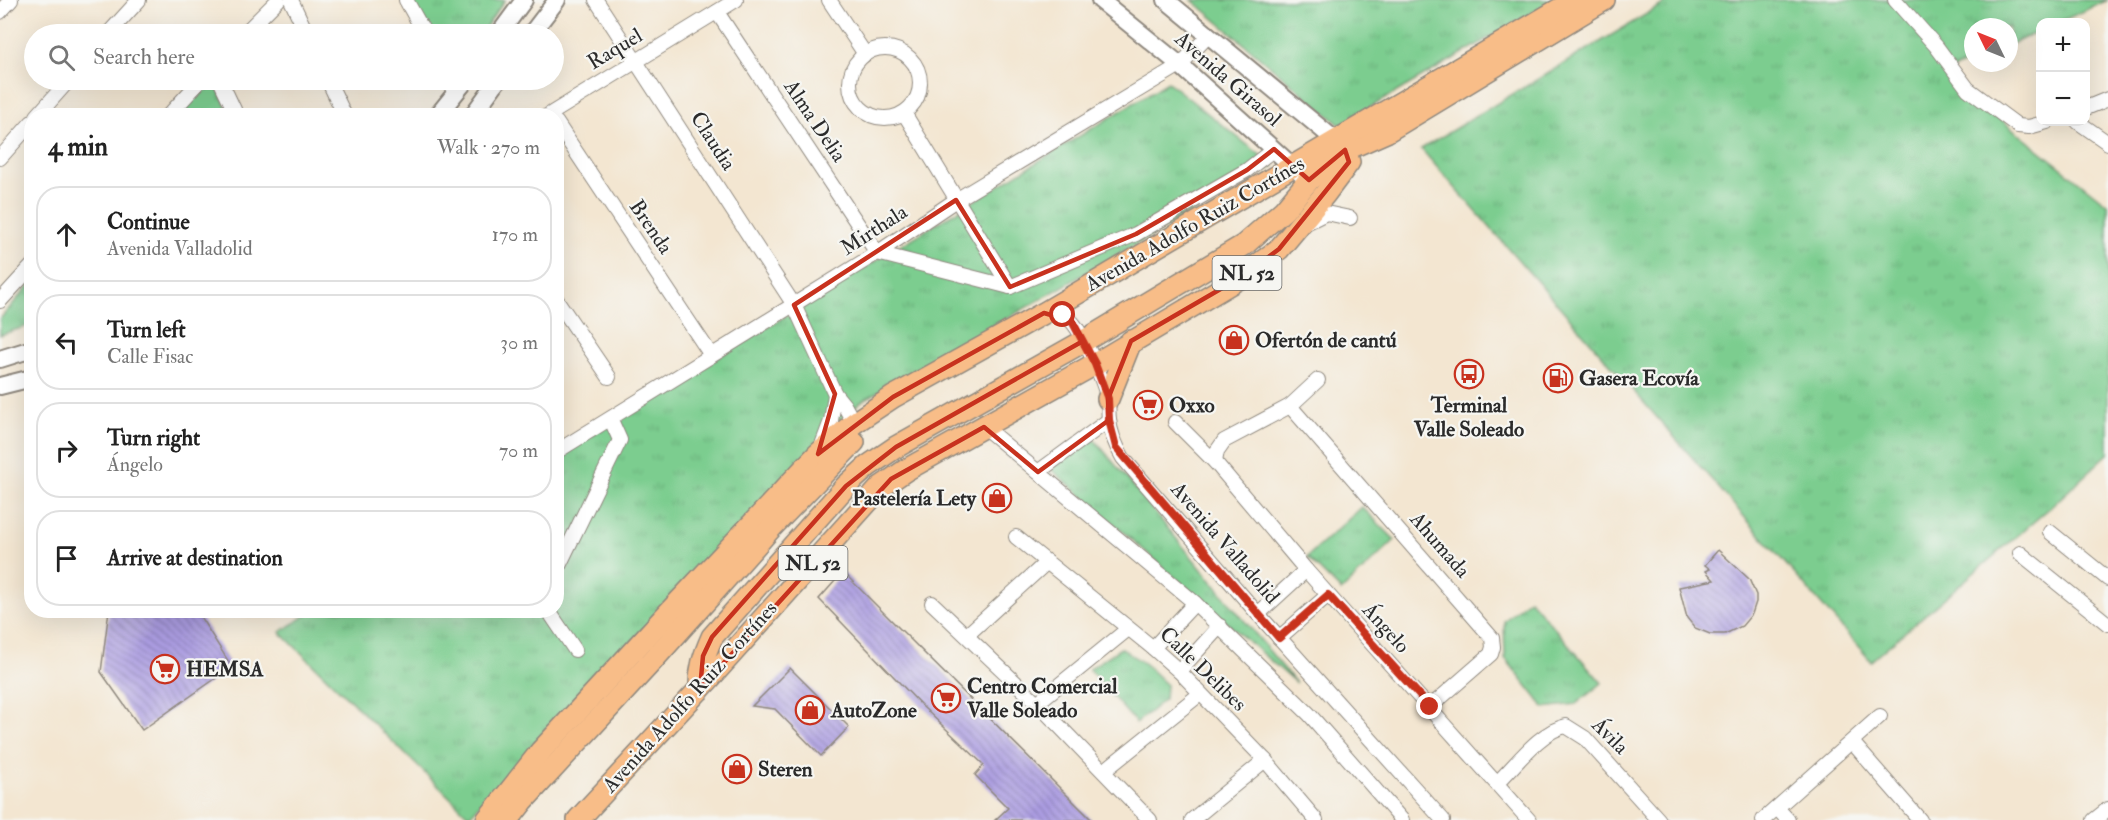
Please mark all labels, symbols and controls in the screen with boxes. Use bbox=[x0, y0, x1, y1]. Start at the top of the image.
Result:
north arrow bbox=[1964, 18, 2018, 72]
map controls bbox=[2036, 18, 2090, 126]
button: + bbox=[2036, 18, 2090, 72]
street label: Raquel bbox=[582, 22, 648, 76]
search box bbox=[24, 24, 564, 90]
street label: Avenida Girasol bbox=[1168, 25, 1287, 133]
icon: search bbox=[45, 41, 78, 74]
text: Search here bbox=[93, 43, 195, 71]
button: − bbox=[2036, 72, 2090, 126]
street label: Alma Delia bbox=[777, 74, 853, 168]
street label: Claudia bbox=[684, 106, 742, 176]
text: 4 min bbox=[48, 131, 108, 163]
text: Walk · 270 m bbox=[437, 135, 540, 160]
street label: Avenida Adolfo Ruiz Cortínes bbox=[1080, 150, 1309, 298]
street label: Brenda bbox=[623, 195, 679, 260]
street label: Mirthala bbox=[836, 198, 913, 262]
text: Continue bbox=[107, 208, 190, 236]
icon: ahead bbox=[50, 218, 83, 251]
text: 170 m bbox=[492, 222, 538, 247]
text: Avenida Valladolid bbox=[107, 236, 253, 261]
road number: NL 52 bbox=[1212, 256, 1282, 290]
route start bbox=[1049, 301, 1075, 327]
text: Turn left bbox=[107, 316, 186, 344]
shop icon: Ofertón de cantú bbox=[1218, 324, 1250, 356]
icon: left bbox=[50, 326, 83, 359]
place label: Ofertón de cantú bbox=[1255, 327, 1397, 354]
text: 30 m bbox=[500, 330, 538, 355]
text: Calle Fisac bbox=[107, 344, 193, 369]
bus stop icon: Terminal Valle Soleado bbox=[1453, 358, 1485, 390]
fuel station icon: Gasera Ecovía bbox=[1542, 362, 1574, 394]
place label: Gasera Ecovía bbox=[1579, 365, 1700, 392]
supermarket icon: Oxxo bbox=[1132, 389, 1164, 421]
place label: Oxxo bbox=[1169, 392, 1215, 419]
place label: Terminal Valle Soleado bbox=[1413, 392, 1524, 443]
text: Turn right bbox=[107, 424, 200, 452]
icon: right bbox=[50, 434, 83, 467]
text: 70 m bbox=[499, 438, 538, 463]
text: Ángelo bbox=[107, 452, 163, 477]
street label: Avenida Valladolid bbox=[1164, 476, 1286, 610]
shop icon: Pastelería Lety bbox=[981, 482, 1013, 514]
place label: Pastelería Lety bbox=[852, 485, 977, 512]
street label: Ahumada bbox=[1403, 506, 1476, 584]
icon: arrive bbox=[50, 542, 83, 575]
text: Arrive at destination bbox=[107, 544, 283, 572]
road number: NL 52 bbox=[778, 546, 848, 580]
street label: Avenida Adolfo Ruiz Cortínes bbox=[596, 596, 783, 799]
street label: Ángelo bbox=[1356, 596, 1416, 659]
street label: Calle Delibes bbox=[1154, 621, 1252, 717]
supermarket icon: HEMSA bbox=[149, 653, 181, 685]
place label: HEMSA bbox=[186, 656, 264, 683]
place label: Centro Comercial Valle Soleado bbox=[966, 673, 1118, 724]
supermarket icon: Centro Comercial Valle Soleado bbox=[930, 682, 962, 714]
route end bbox=[1416, 693, 1442, 719]
shop icon: AutoZone bbox=[794, 694, 826, 726]
place label: AutoZone bbox=[830, 697, 917, 724]
street label: Ávila bbox=[1585, 711, 1634, 760]
shop icon: Steren bbox=[721, 753, 753, 785]
place label: Steren bbox=[758, 756, 813, 783]

